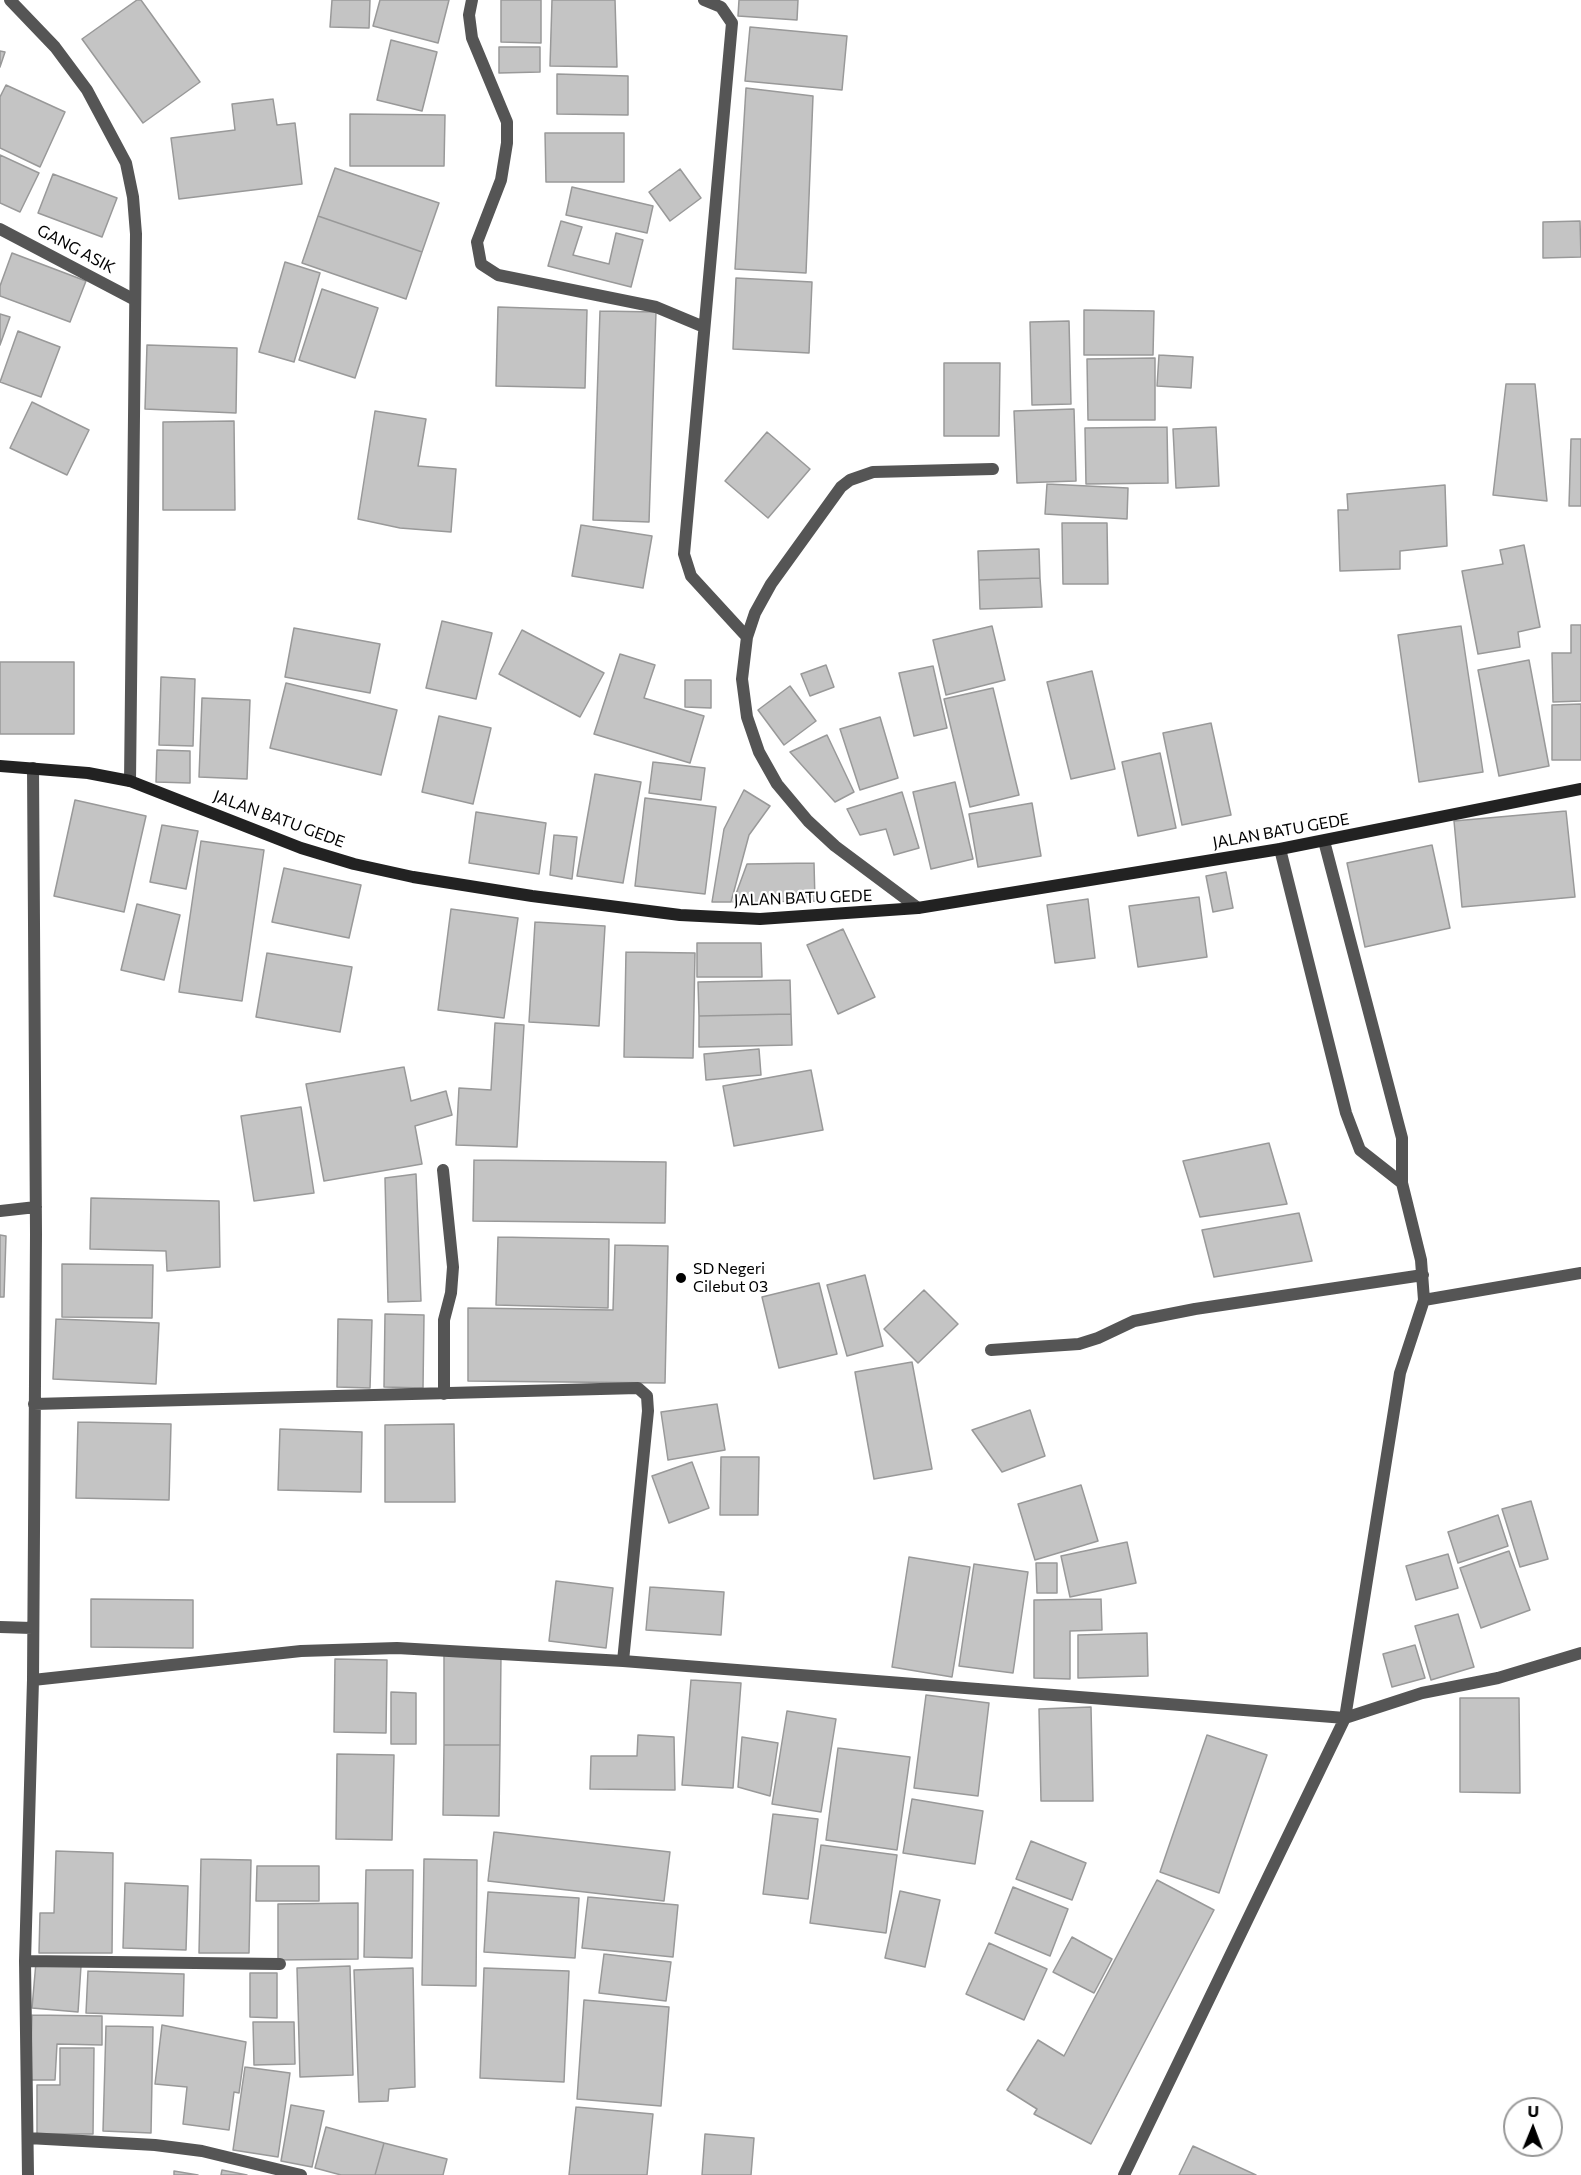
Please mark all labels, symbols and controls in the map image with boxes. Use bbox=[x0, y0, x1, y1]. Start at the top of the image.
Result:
street label: GANG ASIK bbox=[34, 221, 118, 277]
street label: JALAN BATU GEDE bbox=[211, 786, 347, 852]
street label: JALAN BATU GEDE bbox=[1211, 810, 1351, 852]
street label: JALAN BATU GEDE bbox=[733, 886, 873, 910]
place label: SD Negeri Cilebut 03 bbox=[693, 1259, 768, 1297]
marker: SD Negeri Cilebut 03 bbox=[674, 1271, 688, 1285]
north arrow bbox=[1503, 2097, 1563, 2157]
text: U bbox=[1527, 2101, 1539, 2120]

